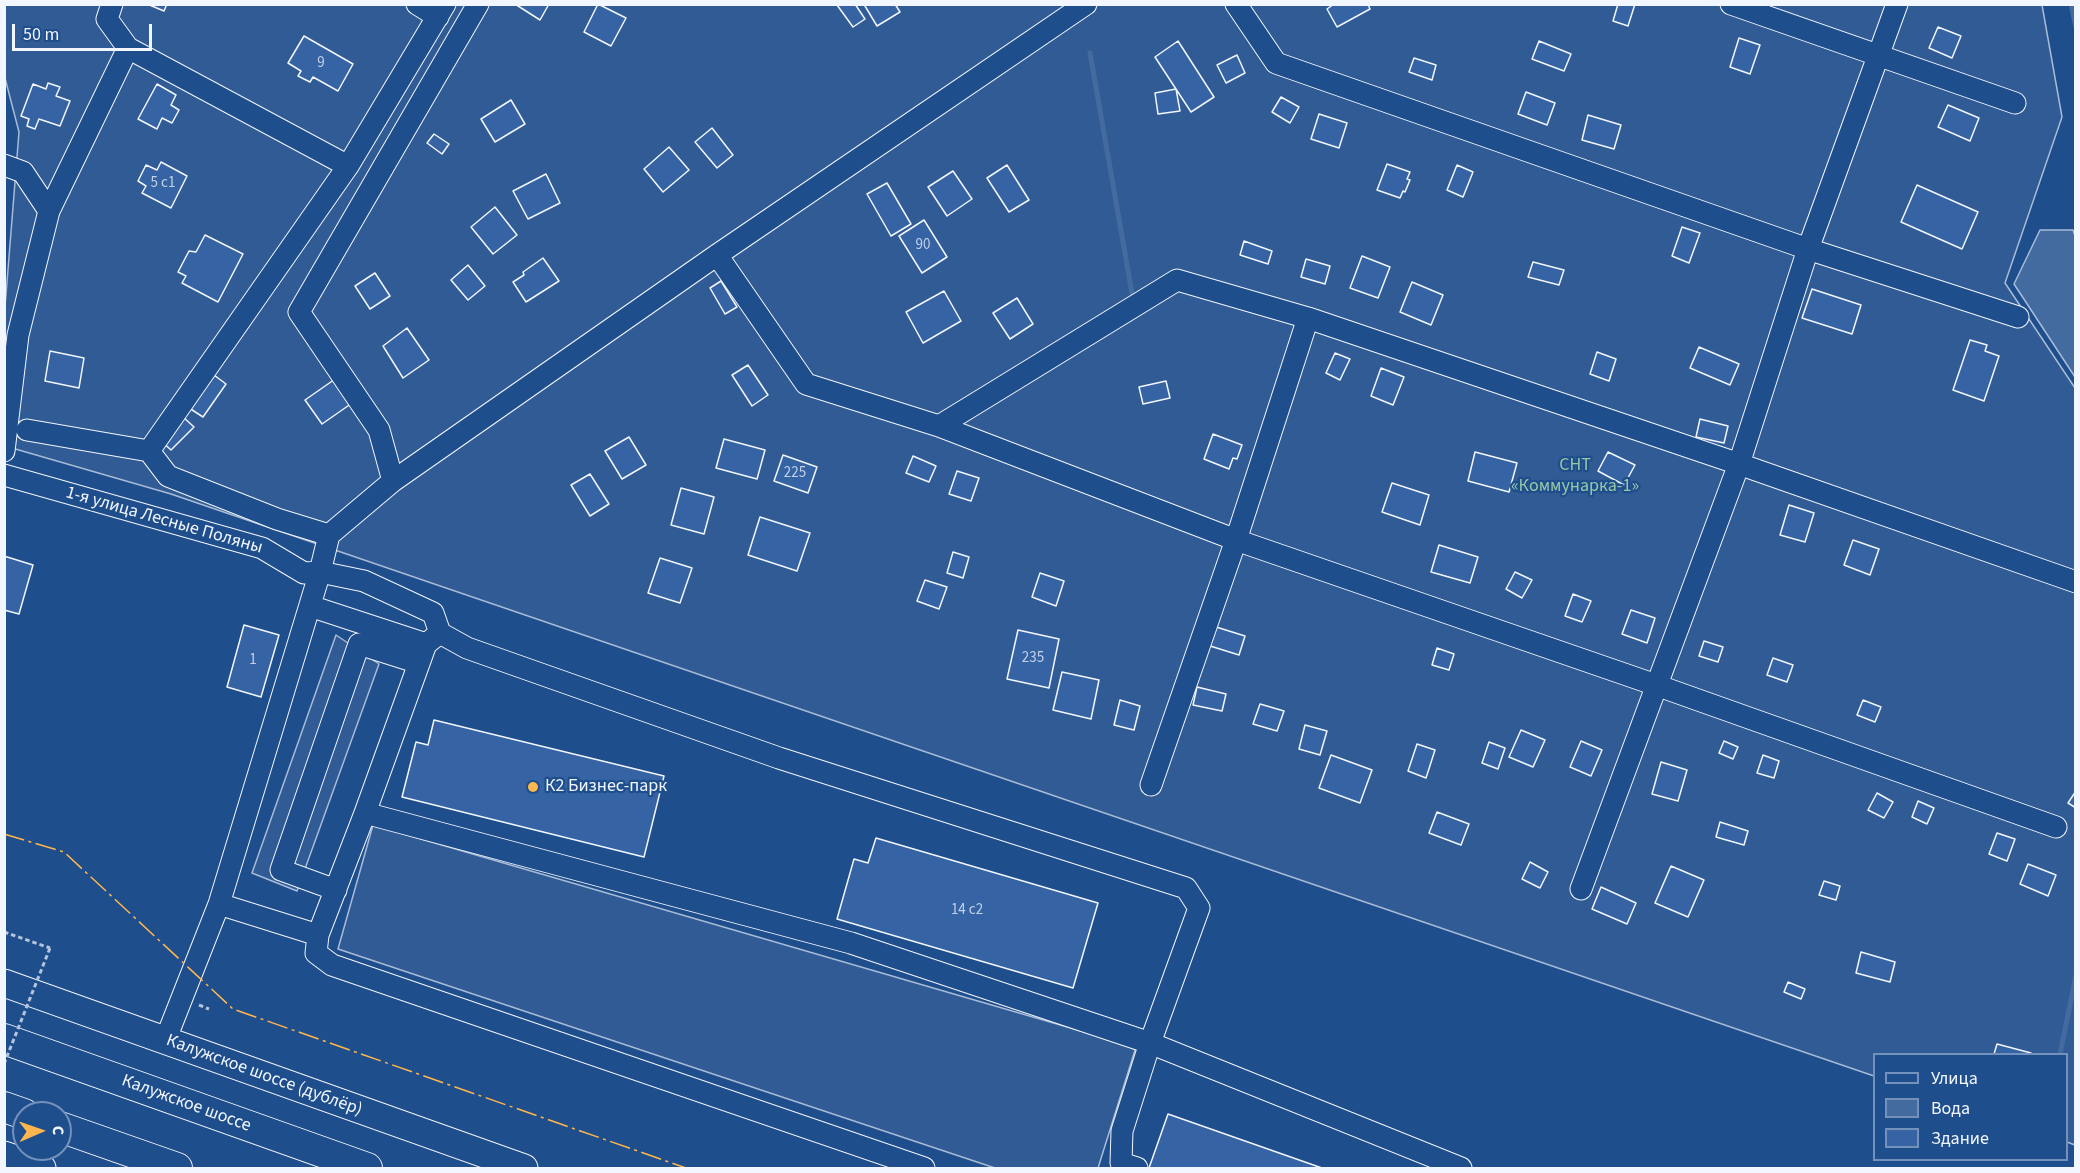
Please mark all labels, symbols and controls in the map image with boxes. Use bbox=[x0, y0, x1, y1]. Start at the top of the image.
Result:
scale bar bbox=[15, 12, 154, 50]
text: 50 m bbox=[23, 22, 59, 47]
house number: 9 bbox=[317, 55, 325, 73]
house number: 5 с1 bbox=[151, 175, 175, 193]
house number: 90 bbox=[916, 237, 930, 255]
park label: СНТ «Коммунарка-1» bbox=[1511, 455, 1639, 498]
house number: 225 bbox=[784, 465, 806, 483]
street label: 1-я улица Лесные Поляны bbox=[63, 483, 265, 559]
house number: 235 bbox=[1022, 650, 1044, 668]
house number: 1 bbox=[249, 652, 257, 670]
place label: К2 Бизнес-парк bbox=[545, 776, 667, 798]
marker: К2 Бизнес-парк bbox=[526, 780, 540, 794]
house number: 14 с2 bbox=[951, 902, 983, 920]
street label: Калужское шоссе (дублёр) bbox=[163, 1030, 365, 1122]
legend bbox=[1873, 1053, 2068, 1161]
text: Улица bbox=[1931, 1066, 1978, 1091]
street label: Калужское шоссе bbox=[118, 1071, 254, 1137]
text: Вода bbox=[1931, 1096, 1970, 1121]
north arrow bbox=[12, 1101, 72, 1161]
text: С bbox=[47, 1125, 69, 1135]
text: Здание bbox=[1931, 1126, 1989, 1151]

